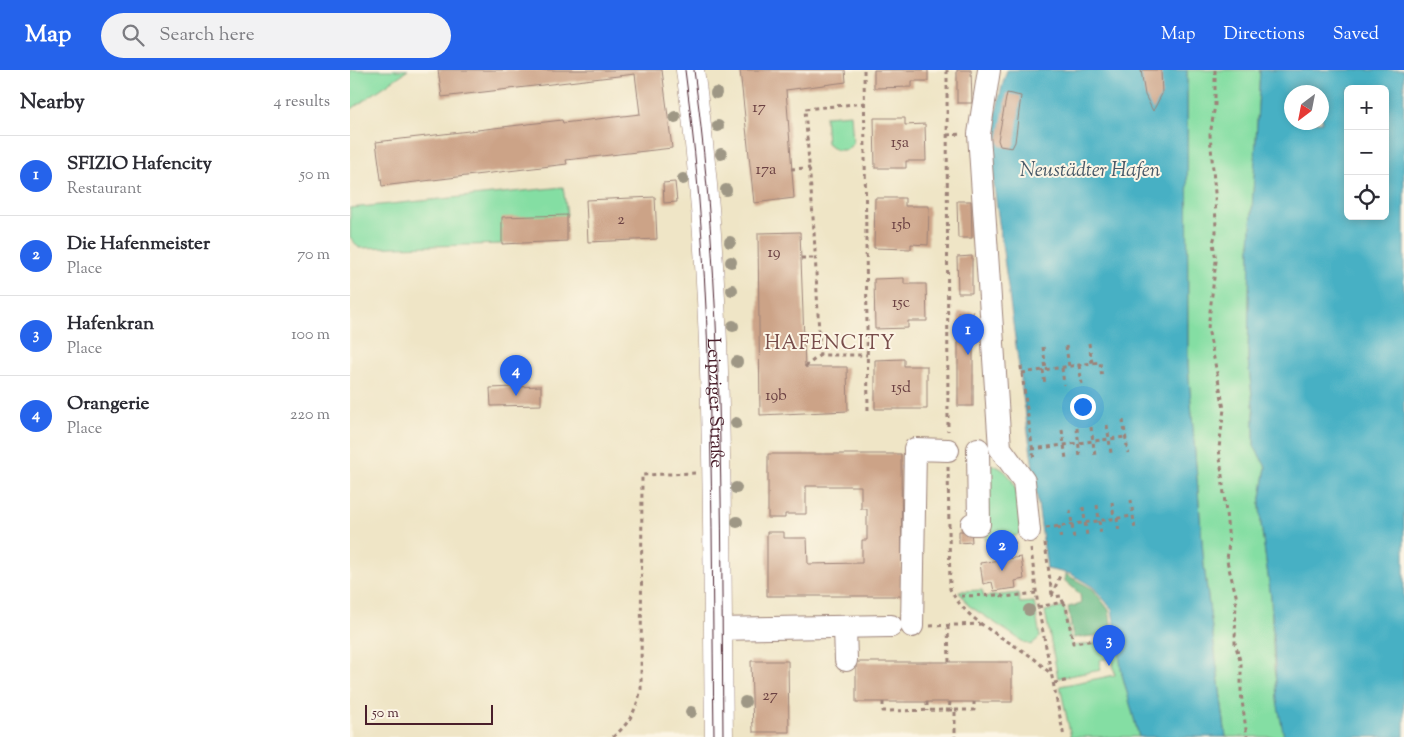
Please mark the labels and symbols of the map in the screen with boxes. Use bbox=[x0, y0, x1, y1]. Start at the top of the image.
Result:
north arrow bbox=[1284, 85, 1329, 130]
house number: 17 bbox=[752, 97, 766, 120]
house number: 15a bbox=[891, 132, 910, 155]
water label: Neustädter Hafen bbox=[1020, 157, 1161, 186]
house number: 17a bbox=[756, 159, 777, 182]
house number: 2 bbox=[617, 209, 625, 232]
house number: 15b bbox=[891, 214, 911, 237]
house number: 19 bbox=[767, 242, 781, 265]
house number: 15c bbox=[892, 292, 910, 315]
pin: 1 bbox=[952, 314, 984, 355]
district label: HAFENCITY bbox=[764, 330, 896, 359]
street label: Leipziger Straße bbox=[699, 337, 730, 469]
pin: 4 bbox=[500, 355, 532, 396]
house number: 15d bbox=[891, 377, 911, 400]
house number: 19b bbox=[765, 385, 787, 408]
your location bbox=[1070, 394, 1096, 420]
pin: 2 bbox=[986, 530, 1018, 571]
pin: 3 bbox=[1093, 625, 1125, 666]
house number: 27 bbox=[762, 685, 778, 708]
scale bar bbox=[365, 702, 492, 725]

